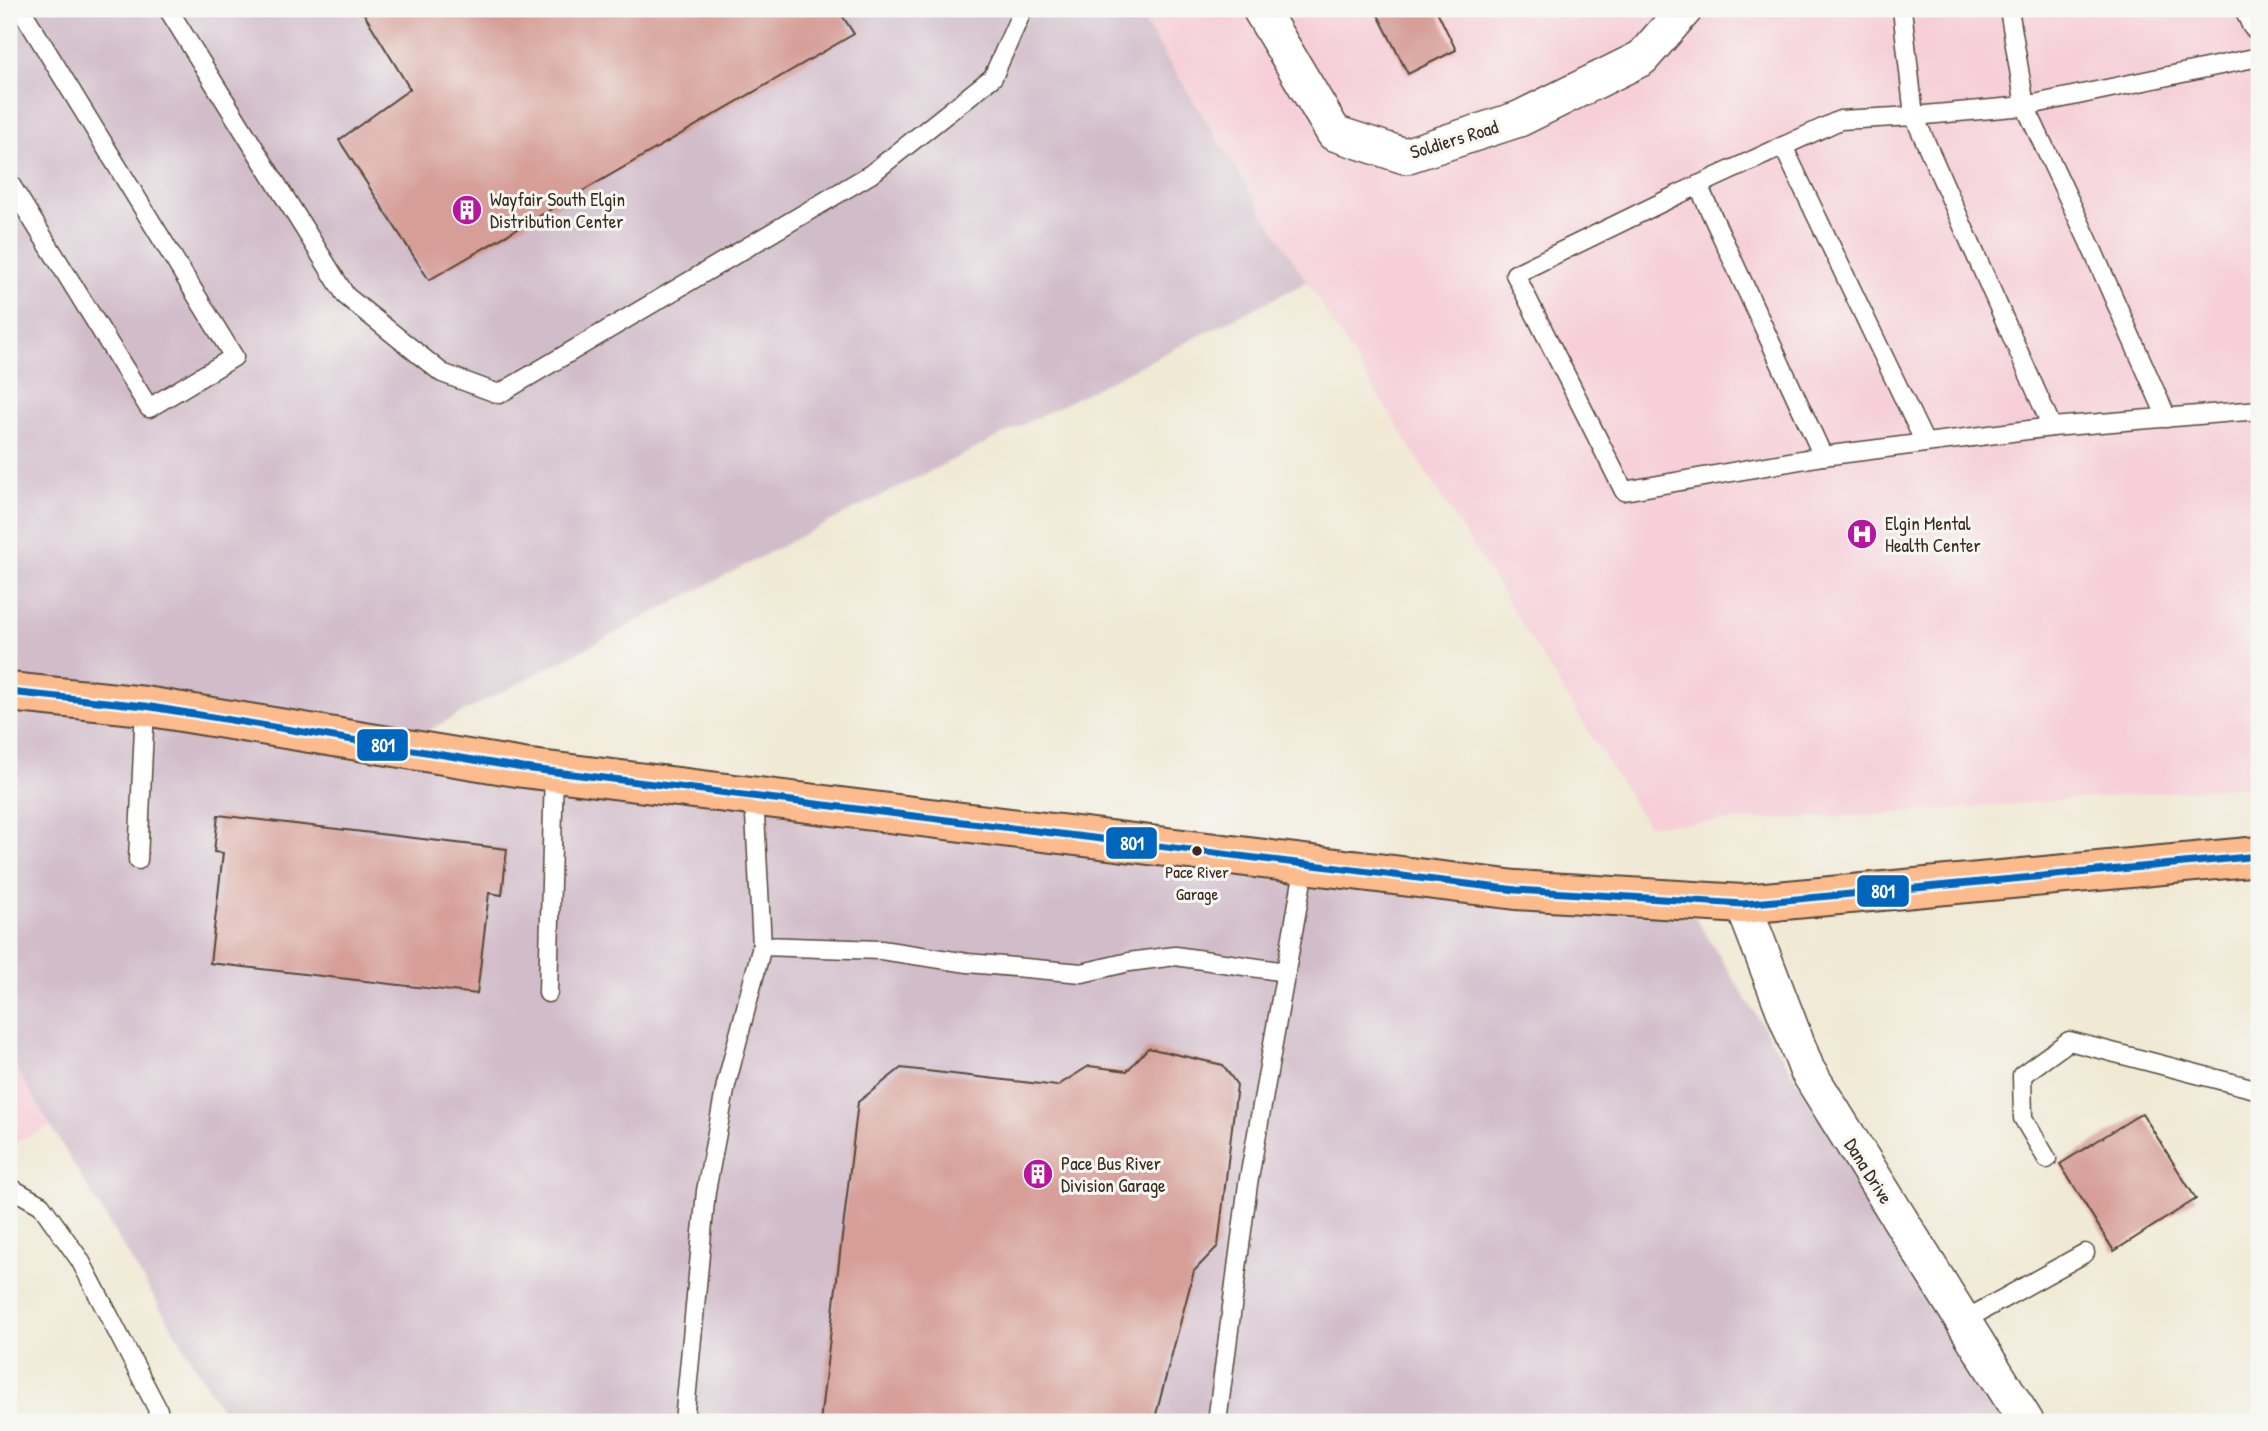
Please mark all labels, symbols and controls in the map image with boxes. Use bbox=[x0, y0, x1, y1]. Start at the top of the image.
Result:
street label: Soldiers Road bbox=[1407, 113, 1502, 165]
place label: Wayfair South Elgin Distribution Center bbox=[490, 186, 625, 234]
building icon: Wayfair South Elgin Distribution Center bbox=[450, 193, 484, 227]
place label: Elgin Mental Health Center bbox=[1885, 510, 1982, 558]
hospital icon: Elgin Mental Health Center bbox=[1845, 517, 1879, 551]
line badge: 801 bbox=[356, 728, 409, 762]
text: 801 bbox=[371, 732, 395, 758]
line badge: 801 bbox=[1105, 826, 1158, 860]
text: 801 bbox=[1120, 830, 1144, 856]
marker: Pace River Garage bbox=[1190, 844, 1204, 858]
place label: Pace River Garage bbox=[1165, 860, 1229, 905]
line badge: 801 bbox=[1856, 874, 1910, 908]
text: 801 bbox=[1871, 878, 1895, 904]
street label: Dana Drive bbox=[1839, 1133, 1900, 1209]
place label: Pace Bus River Division Garage bbox=[1061, 1150, 1166, 1198]
building icon: Pace Bus River Division Garage bbox=[1021, 1157, 1055, 1191]

